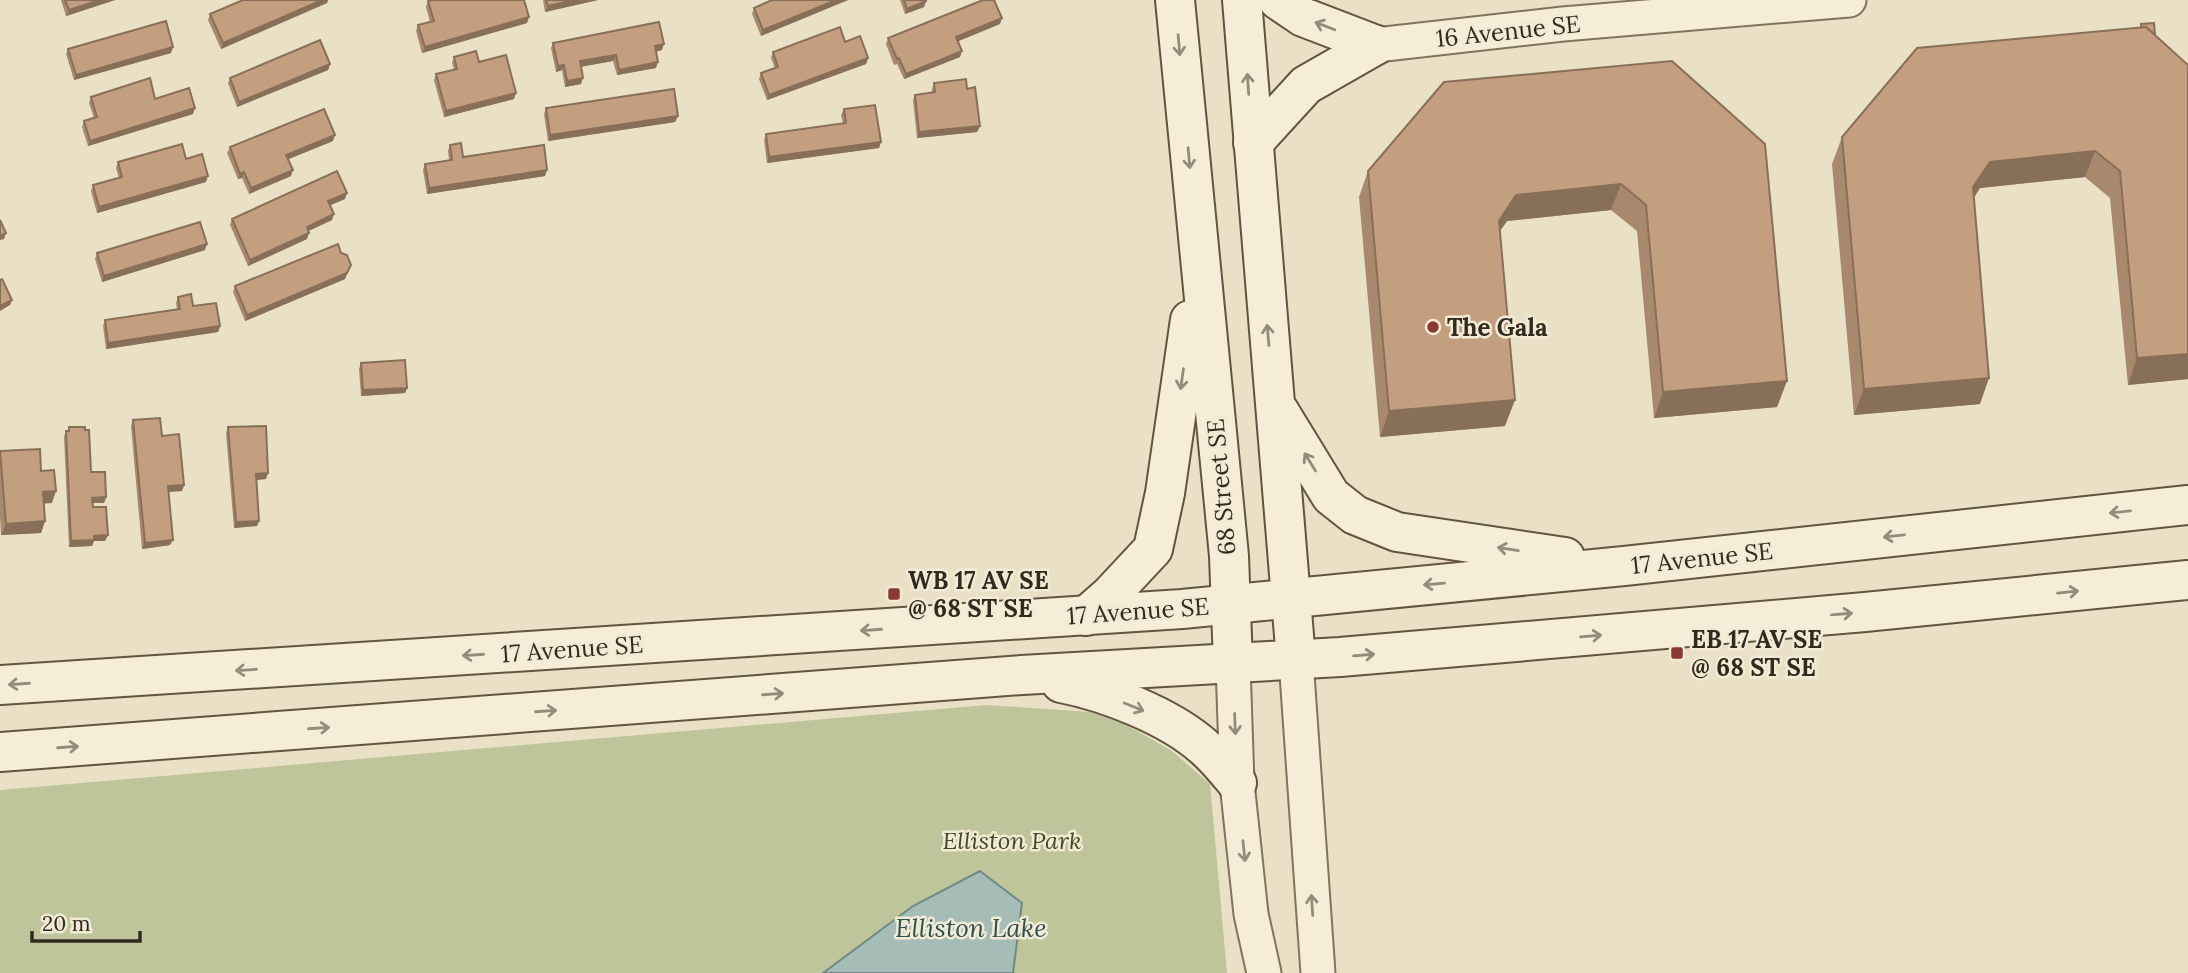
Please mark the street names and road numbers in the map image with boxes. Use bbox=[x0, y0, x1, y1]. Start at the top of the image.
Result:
street label: 16 Avenue SE bbox=[1434, 8, 1582, 54]
street label: 68 Street SE bbox=[1200, 418, 1242, 556]
street label: 17 Avenue SE bbox=[1630, 535, 1774, 581]
street label: 17 Avenue SE bbox=[1066, 591, 1210, 631]
street label: 17 Avenue SE bbox=[500, 629, 644, 669]

